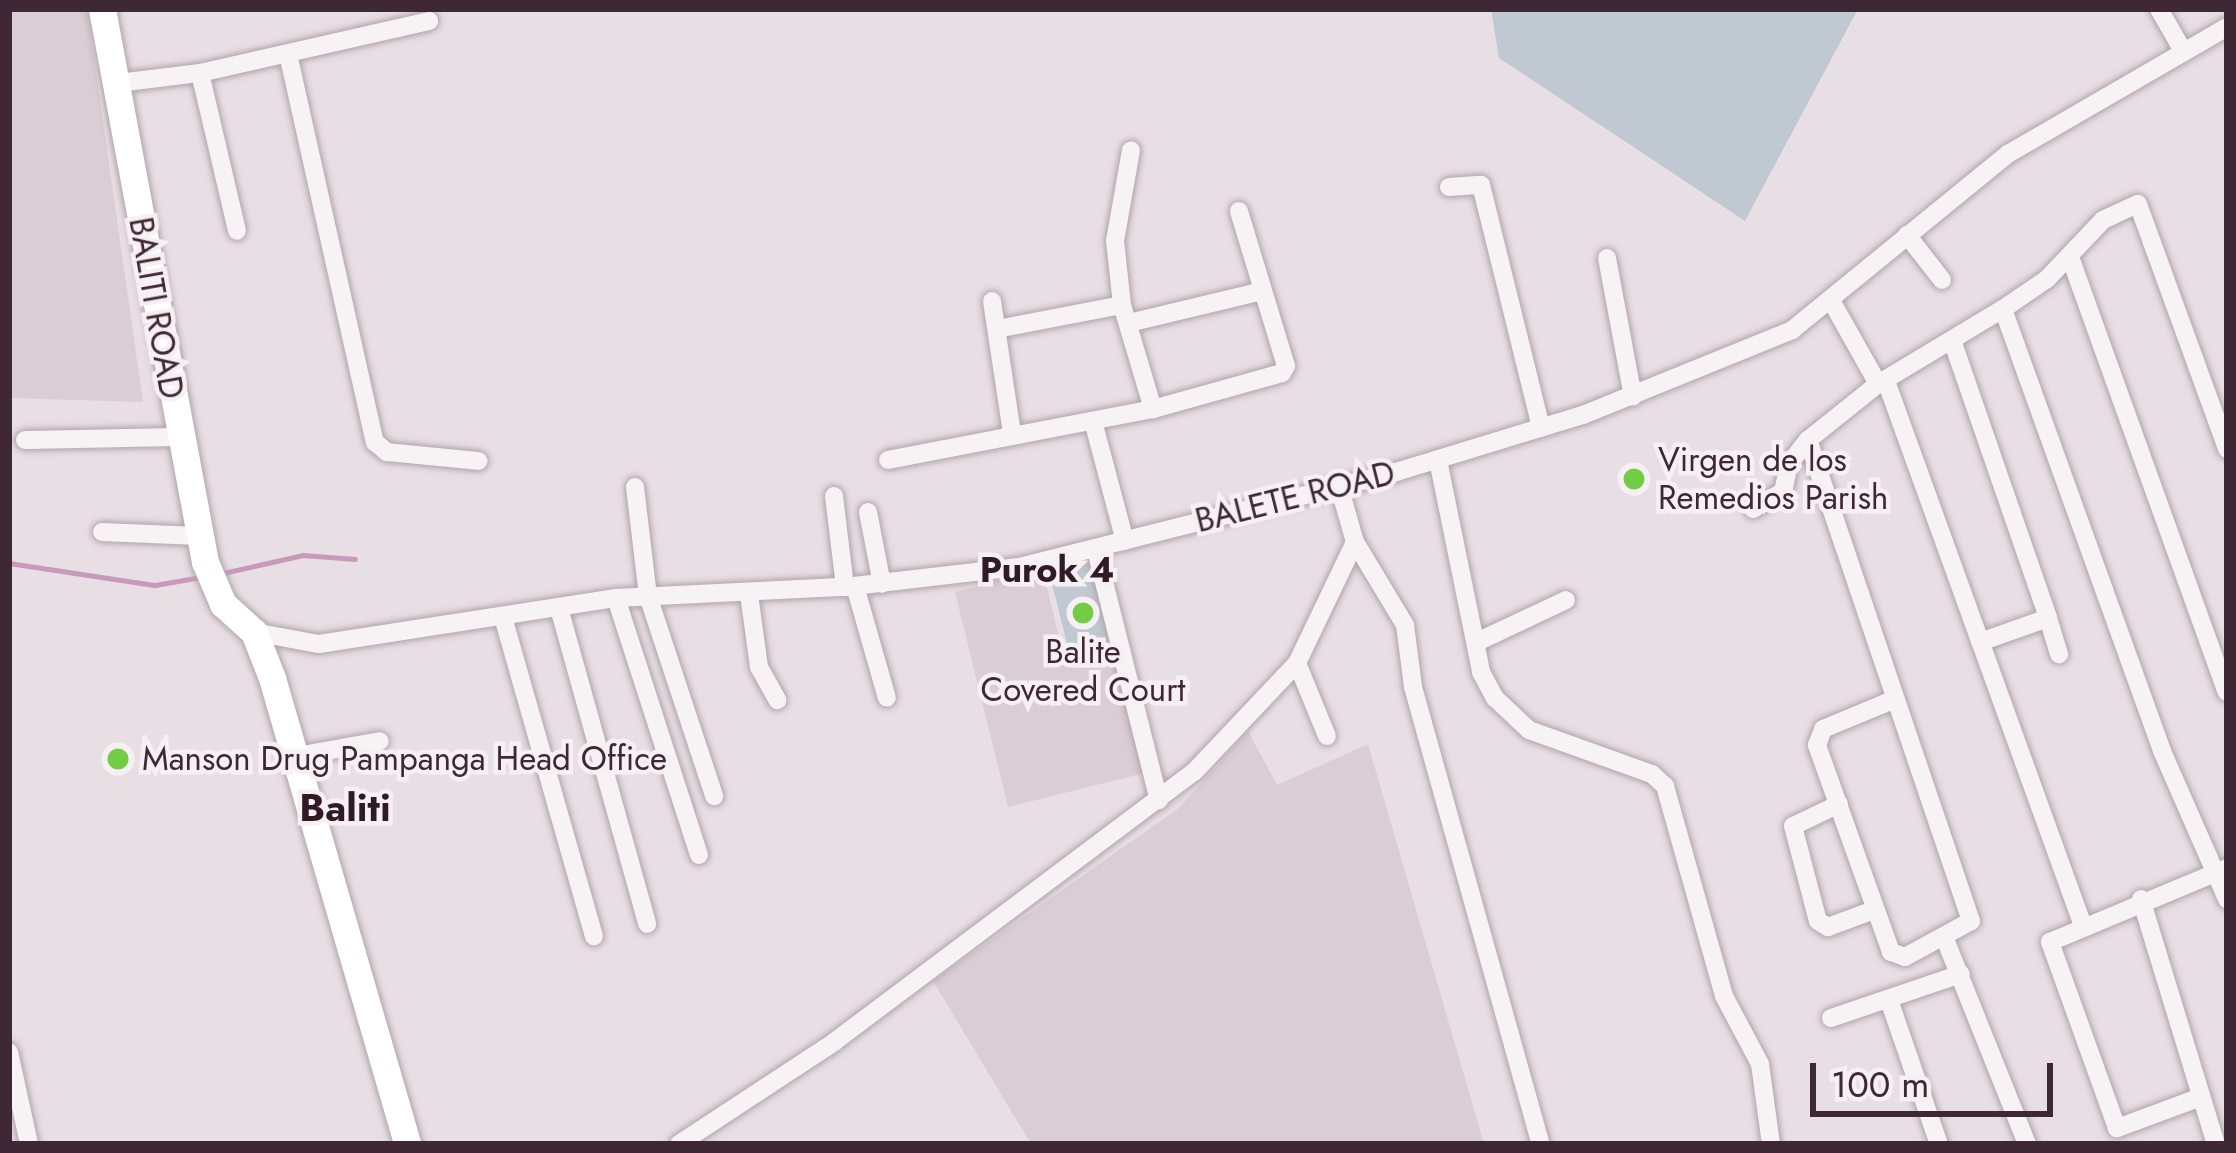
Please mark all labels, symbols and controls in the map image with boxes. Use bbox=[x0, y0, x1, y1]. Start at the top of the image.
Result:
street label: BALITI ROAD bbox=[121, 214, 191, 402]
place label: Virgen de los Remedios Parish bbox=[1658, 440, 1888, 518]
street label: BALETE ROAD bbox=[1191, 453, 1399, 541]
marker: Virgen de los Remedios Parish bbox=[1621, 466, 1647, 492]
district label: Purok 4 bbox=[980, 548, 1114, 592]
marker: Balite Covered Court bbox=[1070, 600, 1096, 626]
place label: Balite Covered Court bbox=[981, 632, 1185, 710]
place label: Manson Drug Pampanga Head Office bbox=[142, 739, 667, 779]
marker: Manson Drug Pampanga Head Office bbox=[105, 746, 131, 772]
district label: Baliti bbox=[299, 785, 391, 831]
scale bar bbox=[1816, 1039, 2059, 1113]
text: 100 m bbox=[1831, 1058, 1929, 1110]

